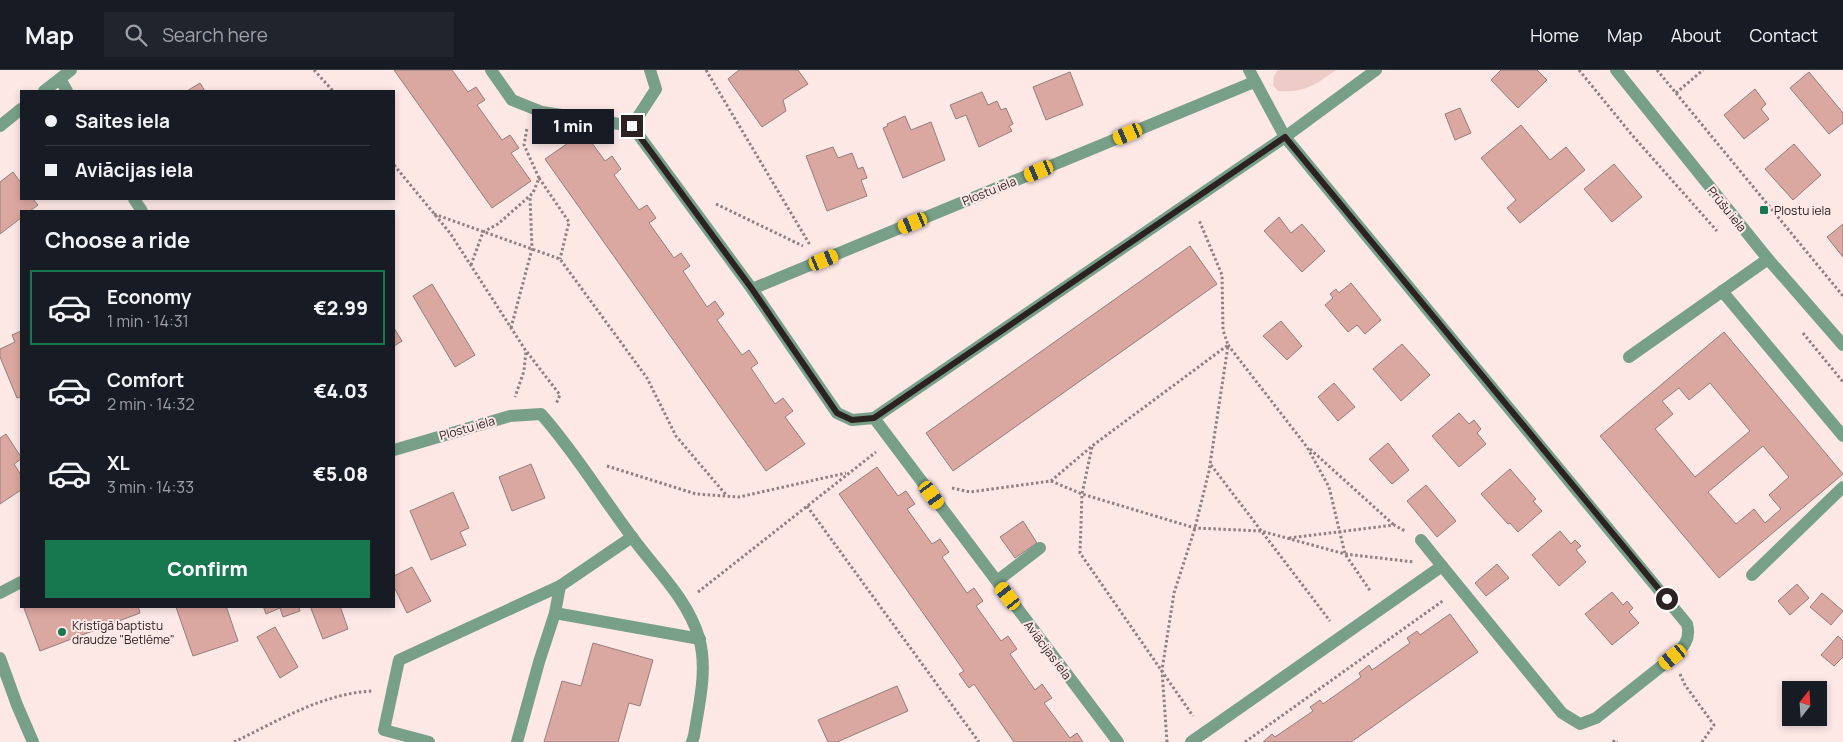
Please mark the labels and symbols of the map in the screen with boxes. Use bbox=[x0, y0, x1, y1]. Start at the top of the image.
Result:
callout: 1 min bbox=[532, 108, 614, 144]
route end bbox=[621, 115, 643, 137]
car bbox=[1111, 121, 1144, 147]
car bbox=[1022, 158, 1055, 184]
street label: Plostu iela bbox=[959, 172, 1019, 210]
street label: Prūšu iela bbox=[1703, 183, 1751, 235]
place label: Plostu iela bbox=[1774, 202, 1831, 219]
marker: Plostu iela bbox=[1758, 204, 1770, 216]
car bbox=[896, 210, 929, 236]
car bbox=[807, 247, 840, 273]
street label: Plostu iela bbox=[437, 412, 497, 444]
car bbox=[917, 478, 946, 512]
car bbox=[992, 580, 1023, 612]
route start bbox=[1656, 588, 1678, 610]
place label: Kristīgā baptistu draudze "Betlēme" bbox=[72, 617, 175, 648]
street label: Aviācijas iela bbox=[1020, 617, 1076, 683]
marker: Kristīgā baptistu draudze "Betlēme" bbox=[56, 626, 68, 638]
car bbox=[1656, 642, 1689, 672]
north arrow bbox=[1782, 681, 1828, 726]

